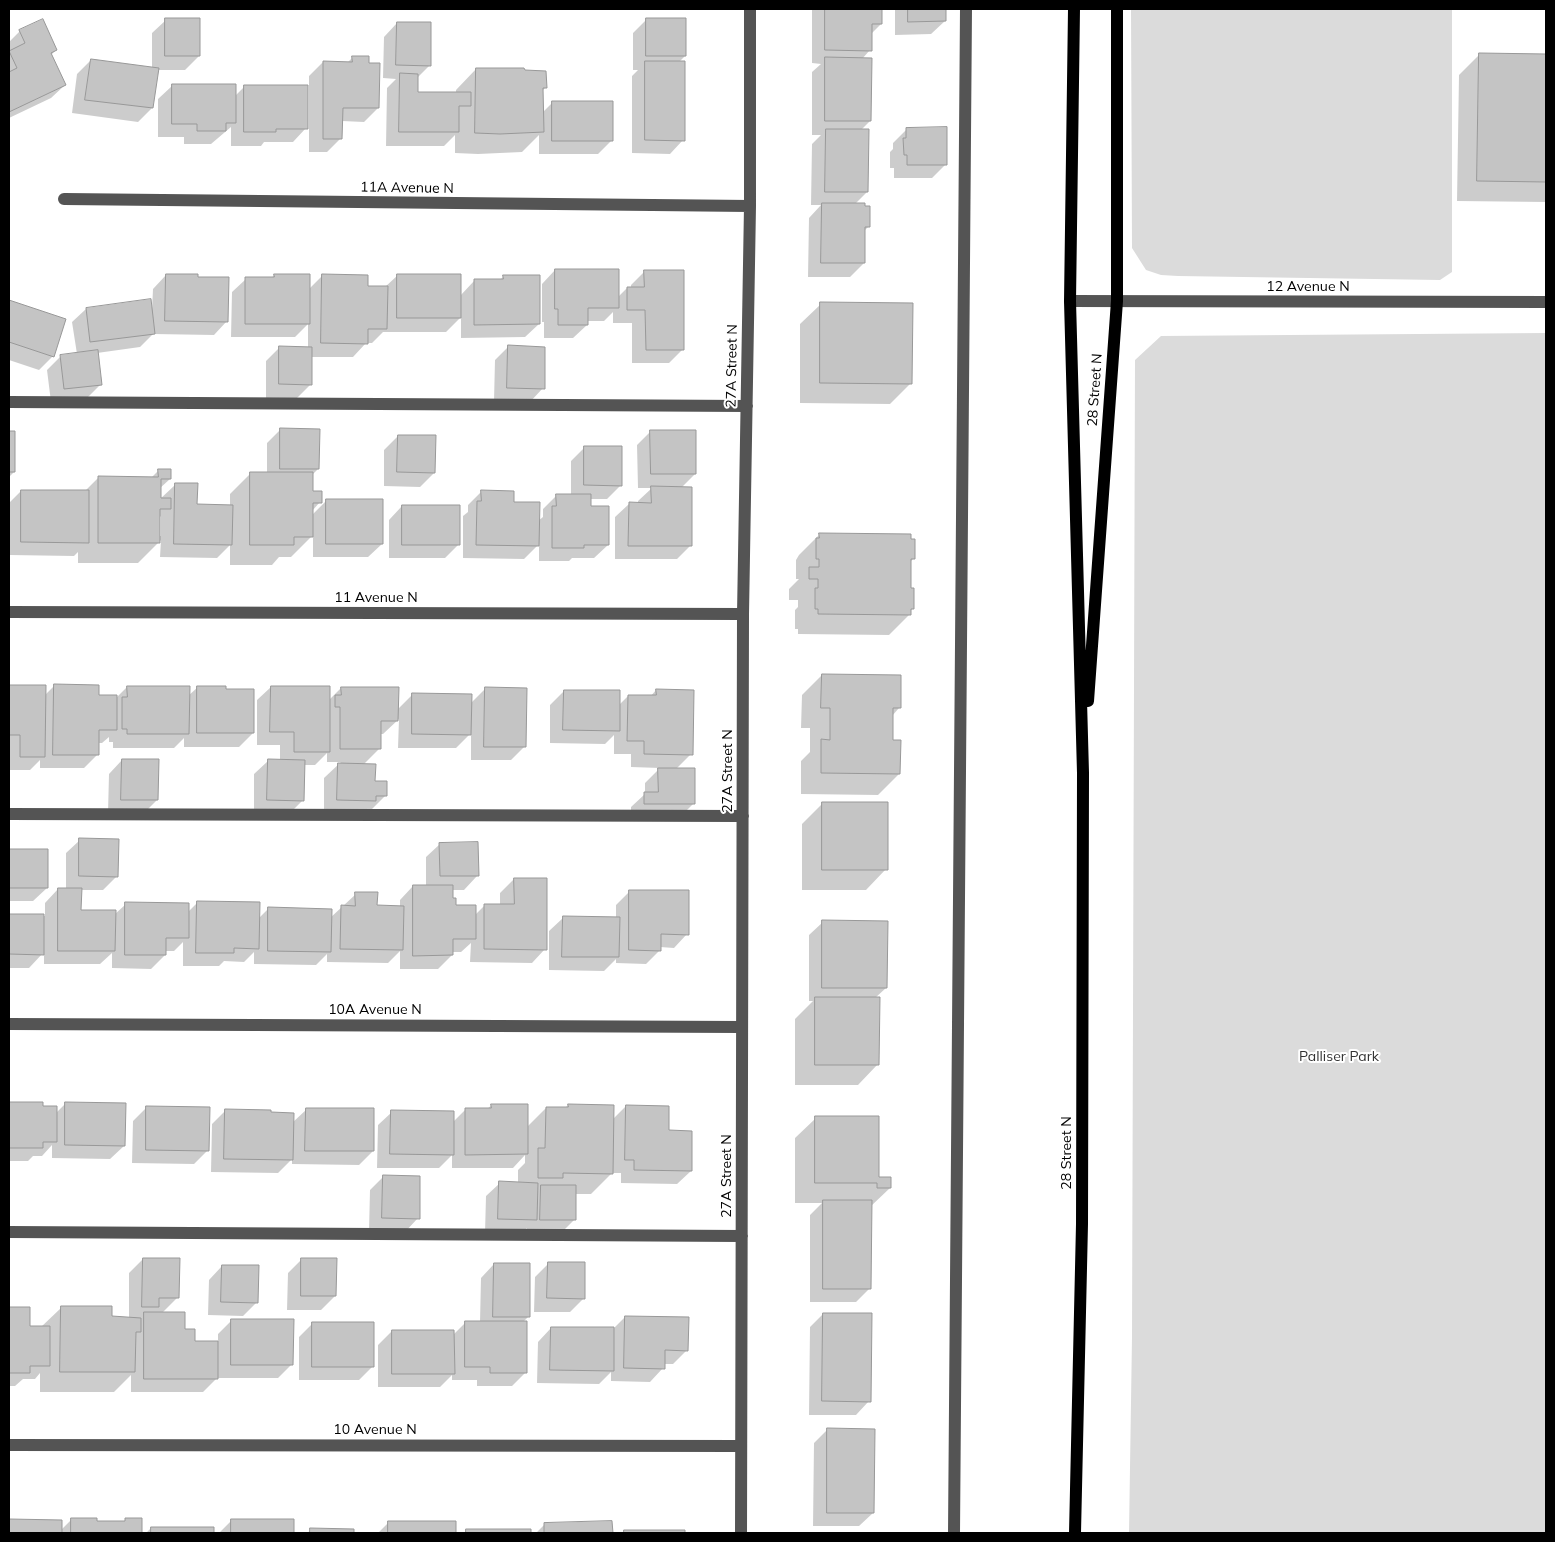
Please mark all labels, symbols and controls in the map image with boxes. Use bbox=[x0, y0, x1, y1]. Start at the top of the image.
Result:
street label: 11A Avenue N bbox=[360, 179, 454, 197]
street label: 12 Avenue N bbox=[1266, 279, 1350, 295]
street label: 27A Street N bbox=[723, 324, 741, 408]
street label: 28 Street N bbox=[1084, 353, 1106, 427]
street label: 11 Avenue N bbox=[334, 590, 418, 606]
street label: 27A Street N bbox=[720, 729, 736, 813]
street label: 10A Avenue N bbox=[328, 1002, 422, 1018]
park label: Palliser Park bbox=[1299, 1049, 1379, 1065]
street label: 28 Street N bbox=[1059, 1116, 1075, 1190]
street label: 27A Street N bbox=[719, 1134, 735, 1218]
street label: 10 Avenue N bbox=[333, 1422, 417, 1438]

